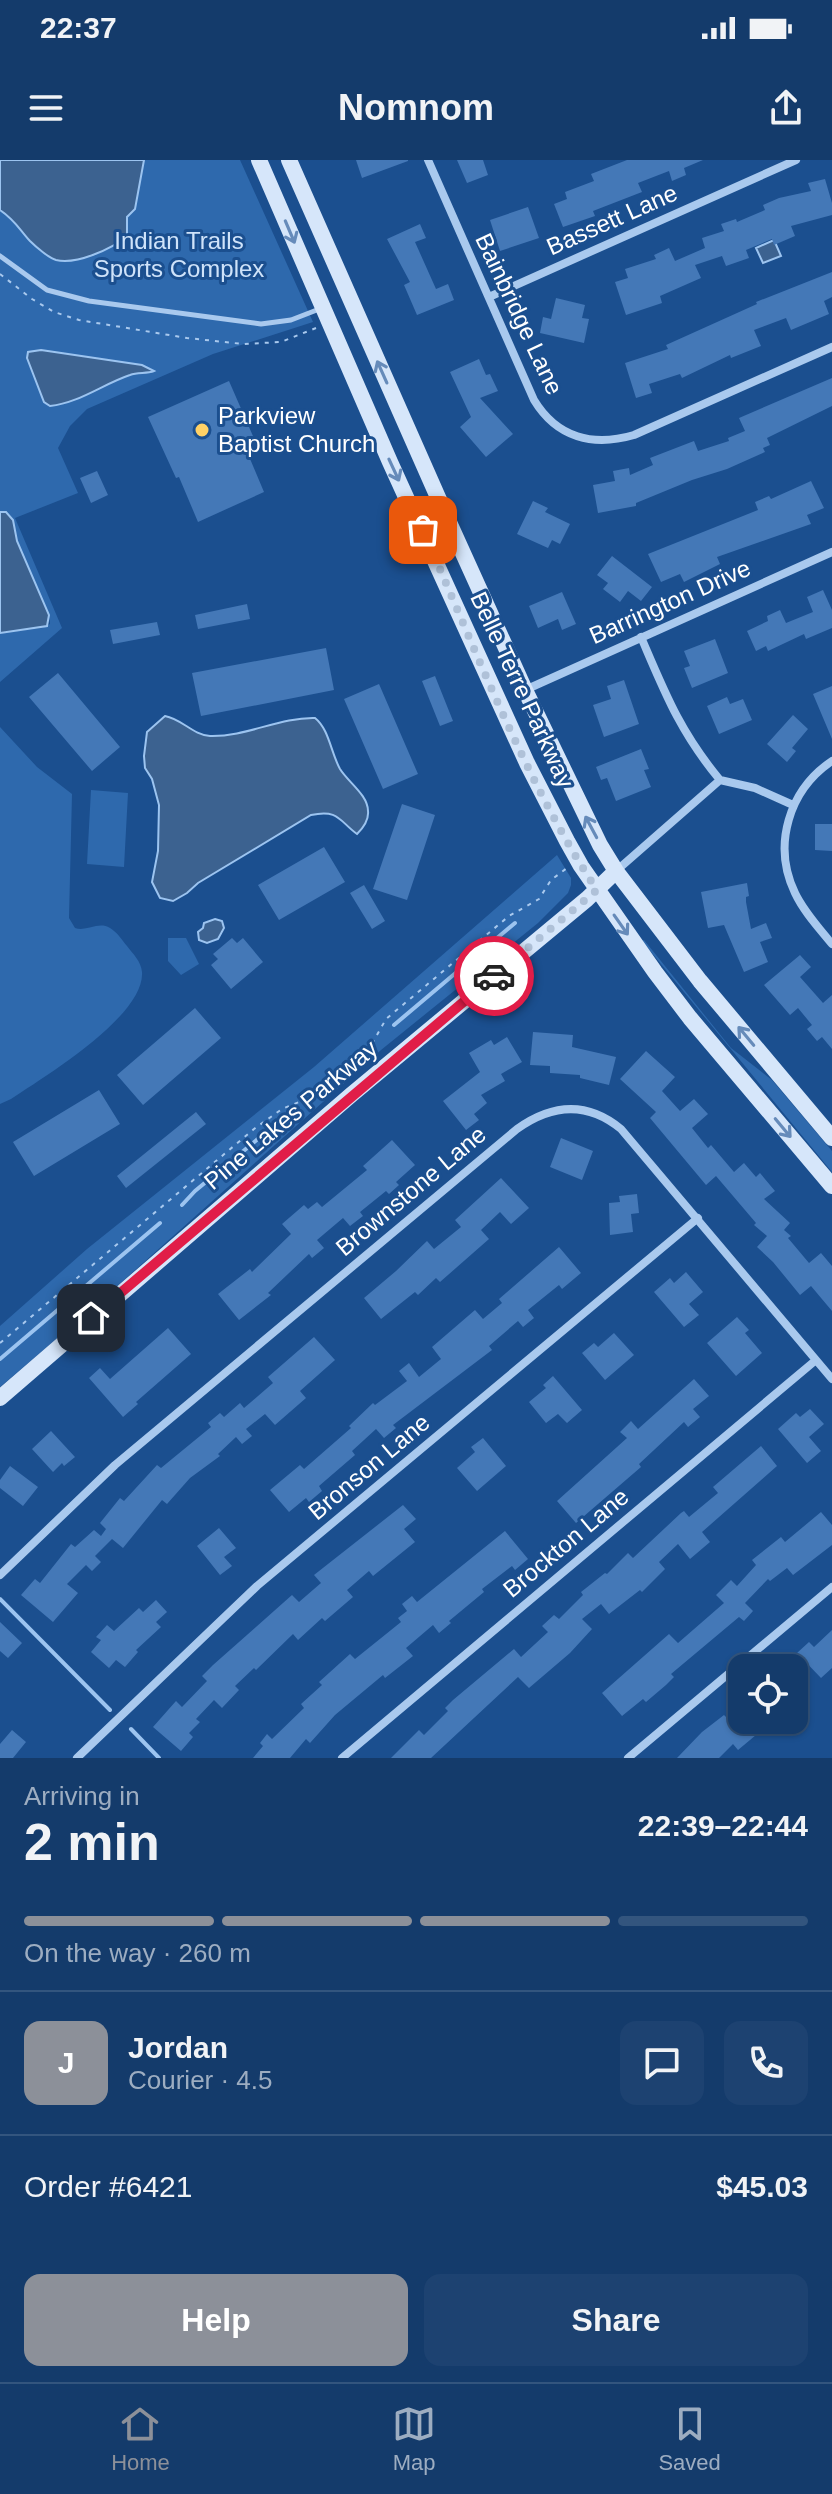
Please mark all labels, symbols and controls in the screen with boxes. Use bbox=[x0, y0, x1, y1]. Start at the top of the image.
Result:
text: 22:37 bbox=[40, 11, 117, 44]
icon: menu bbox=[24, 86, 68, 130]
icon: share bbox=[764, 86, 808, 130]
text: Nomnom bbox=[338, 87, 494, 128]
street label: Bassett Lane bbox=[542, 179, 681, 260]
one-way arrow bbox=[284, 219, 299, 243]
park label: Indian Trails Sports Complex bbox=[94, 227, 264, 282]
street label: Bainbridge Lane bbox=[470, 229, 569, 399]
one-way arrow bbox=[374, 360, 389, 385]
place label: Parkview Baptist Church bbox=[218, 402, 375, 457]
marker: Parkview Baptist Church bbox=[193, 421, 211, 439]
one-way arrow bbox=[387, 457, 402, 481]
pin bbox=[389, 496, 457, 564]
icon: bag bbox=[401, 508, 445, 552]
street label: Barrington Drive bbox=[585, 554, 754, 649]
street label: Belle Terre Parkway bbox=[465, 588, 580, 792]
one-way arrow bbox=[582, 816, 598, 840]
one-way arrow bbox=[613, 913, 629, 935]
courier bbox=[454, 936, 534, 1016]
icon: car bbox=[472, 954, 516, 998]
one-way arrow bbox=[737, 1026, 755, 1046]
street label: Pine Lakes Parkway bbox=[199, 1034, 383, 1195]
one-way arrow bbox=[774, 1117, 792, 1138]
street label: Brownstone Lane bbox=[330, 1120, 491, 1261]
pin bbox=[57, 1284, 125, 1352]
icon: home bbox=[69, 1296, 113, 1340]
street label: Bronson Lane bbox=[303, 1408, 435, 1525]
street label: Brockton Lane bbox=[498, 1483, 634, 1603]
map controls bbox=[728, 1654, 808, 1734]
button: locate bbox=[728, 1654, 808, 1734]
text: Arriving in bbox=[24, 1781, 140, 1811]
text: 22:39–22:44 bbox=[638, 1809, 808, 1842]
text: 2 min bbox=[24, 1813, 160, 1871]
text: On the way · 260 m bbox=[24, 1938, 251, 1968]
button: chat bbox=[620, 2021, 704, 2105]
button: phone bbox=[724, 2021, 808, 2105]
text: Jordan bbox=[128, 2031, 228, 2064]
text: J bbox=[58, 2046, 74, 2079]
text: Courier · 4.5 bbox=[128, 2065, 273, 2095]
text: Order #6421 bbox=[24, 2170, 192, 2203]
text: $45.03 bbox=[716, 2170, 808, 2203]
button: Help bbox=[24, 2274, 408, 2366]
button: Share bbox=[424, 2274, 808, 2366]
tab: Home bbox=[111, 2402, 170, 2476]
tab: Map bbox=[392, 2402, 436, 2476]
tab: Saved bbox=[658, 2402, 721, 2476]

